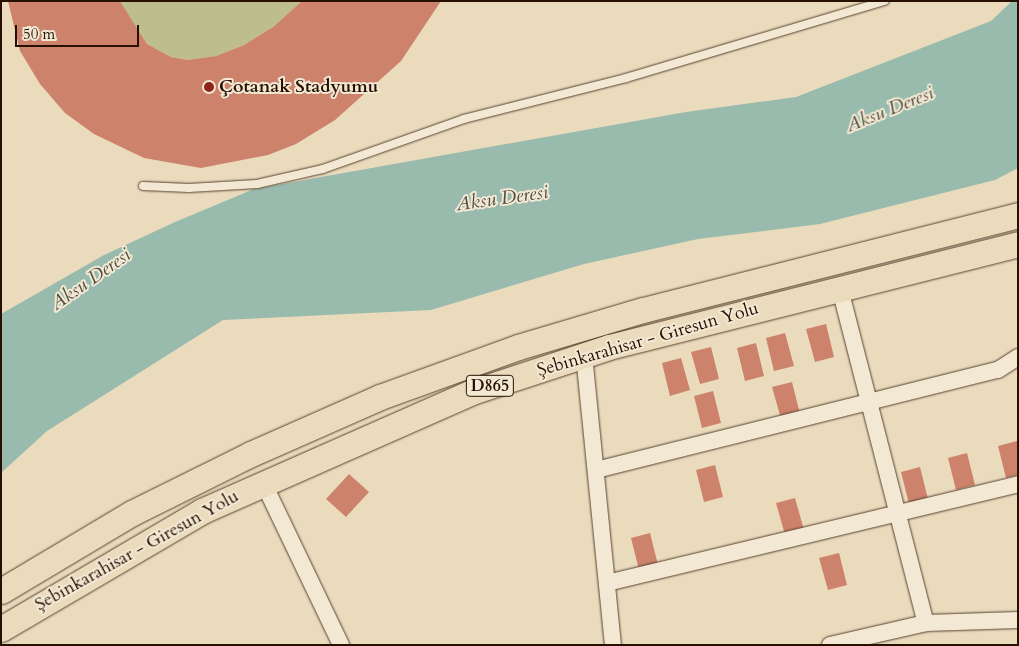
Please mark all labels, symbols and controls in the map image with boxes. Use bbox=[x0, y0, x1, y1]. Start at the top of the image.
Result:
scale bar bbox=[18, 15, 141, 47]
text: 50 m bbox=[23, 24, 55, 44]
place label: Çotanak Stadyumu bbox=[219, 76, 378, 98]
marker: Çotanak Stadyumu bbox=[203, 81, 215, 93]
water label: Aksu Deresi bbox=[843, 82, 937, 138]
water label: Aksu Deresi bbox=[455, 181, 549, 217]
water label: Aksu Deresi bbox=[47, 244, 135, 316]
street label: Şebinkarahisar - Giresun Yolu bbox=[535, 298, 761, 382]
road number: D865 bbox=[465, 372, 515, 400]
street label: Şebinkarahisar - Giresun Yolu bbox=[31, 486, 243, 616]

